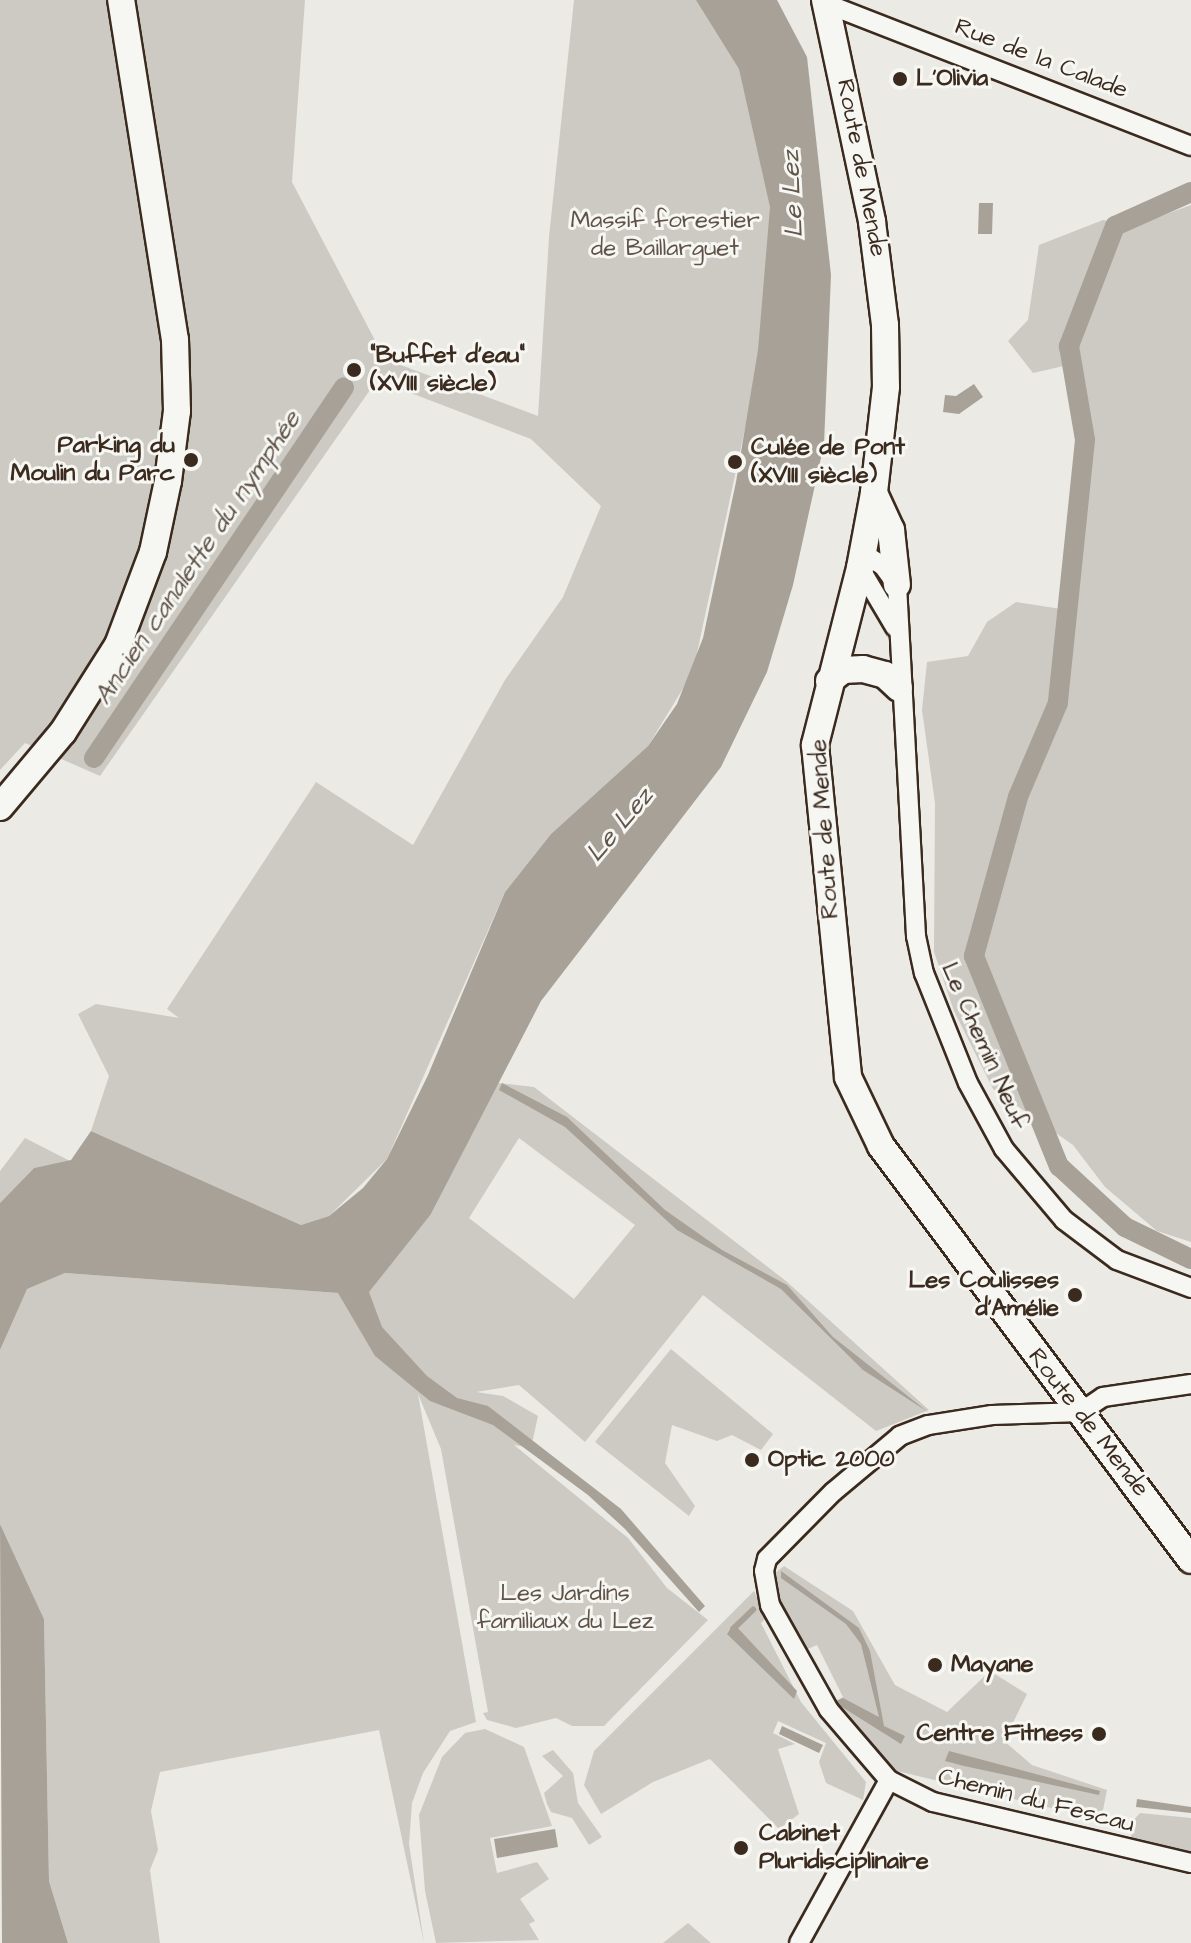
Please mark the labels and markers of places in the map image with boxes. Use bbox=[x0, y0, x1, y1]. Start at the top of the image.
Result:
place label: L'Olivia bbox=[916, 65, 988, 93]
marker: L'Olivia bbox=[891, 70, 909, 88]
place label: "Buffet d'eau" (XVIII siècle) bbox=[370, 342, 525, 398]
marker: "Buffet d'eau" (XVIII siècle) bbox=[345, 361, 363, 379]
place label: Parking du Moulin du Parc bbox=[10, 432, 175, 488]
place label: Culée de Pont (XVIII siècle) bbox=[751, 434, 905, 490]
marker: Parking du Moulin du Parc bbox=[182, 451, 200, 469]
marker: Culée de Pont (XVIII siècle) bbox=[726, 453, 744, 471]
place label: Les Coulisses d'Amélie bbox=[909, 1267, 1059, 1323]
marker: Les Coulisses d'Amélie bbox=[1066, 1286, 1084, 1304]
place label: Optic 2000 bbox=[768, 1446, 895, 1474]
marker: Optic 2000 bbox=[743, 1451, 761, 1469]
place label: Mayane bbox=[951, 1651, 1033, 1679]
marker: Mayane bbox=[926, 1656, 944, 1674]
place label: Centre Fitness bbox=[916, 1720, 1083, 1748]
marker: Centre Fitness bbox=[1090, 1725, 1108, 1743]
place label: Cabinet Pluridisciplinaire bbox=[759, 1820, 929, 1876]
marker: Cabinet Pluridisciplinaire bbox=[730, 1837, 752, 1859]

